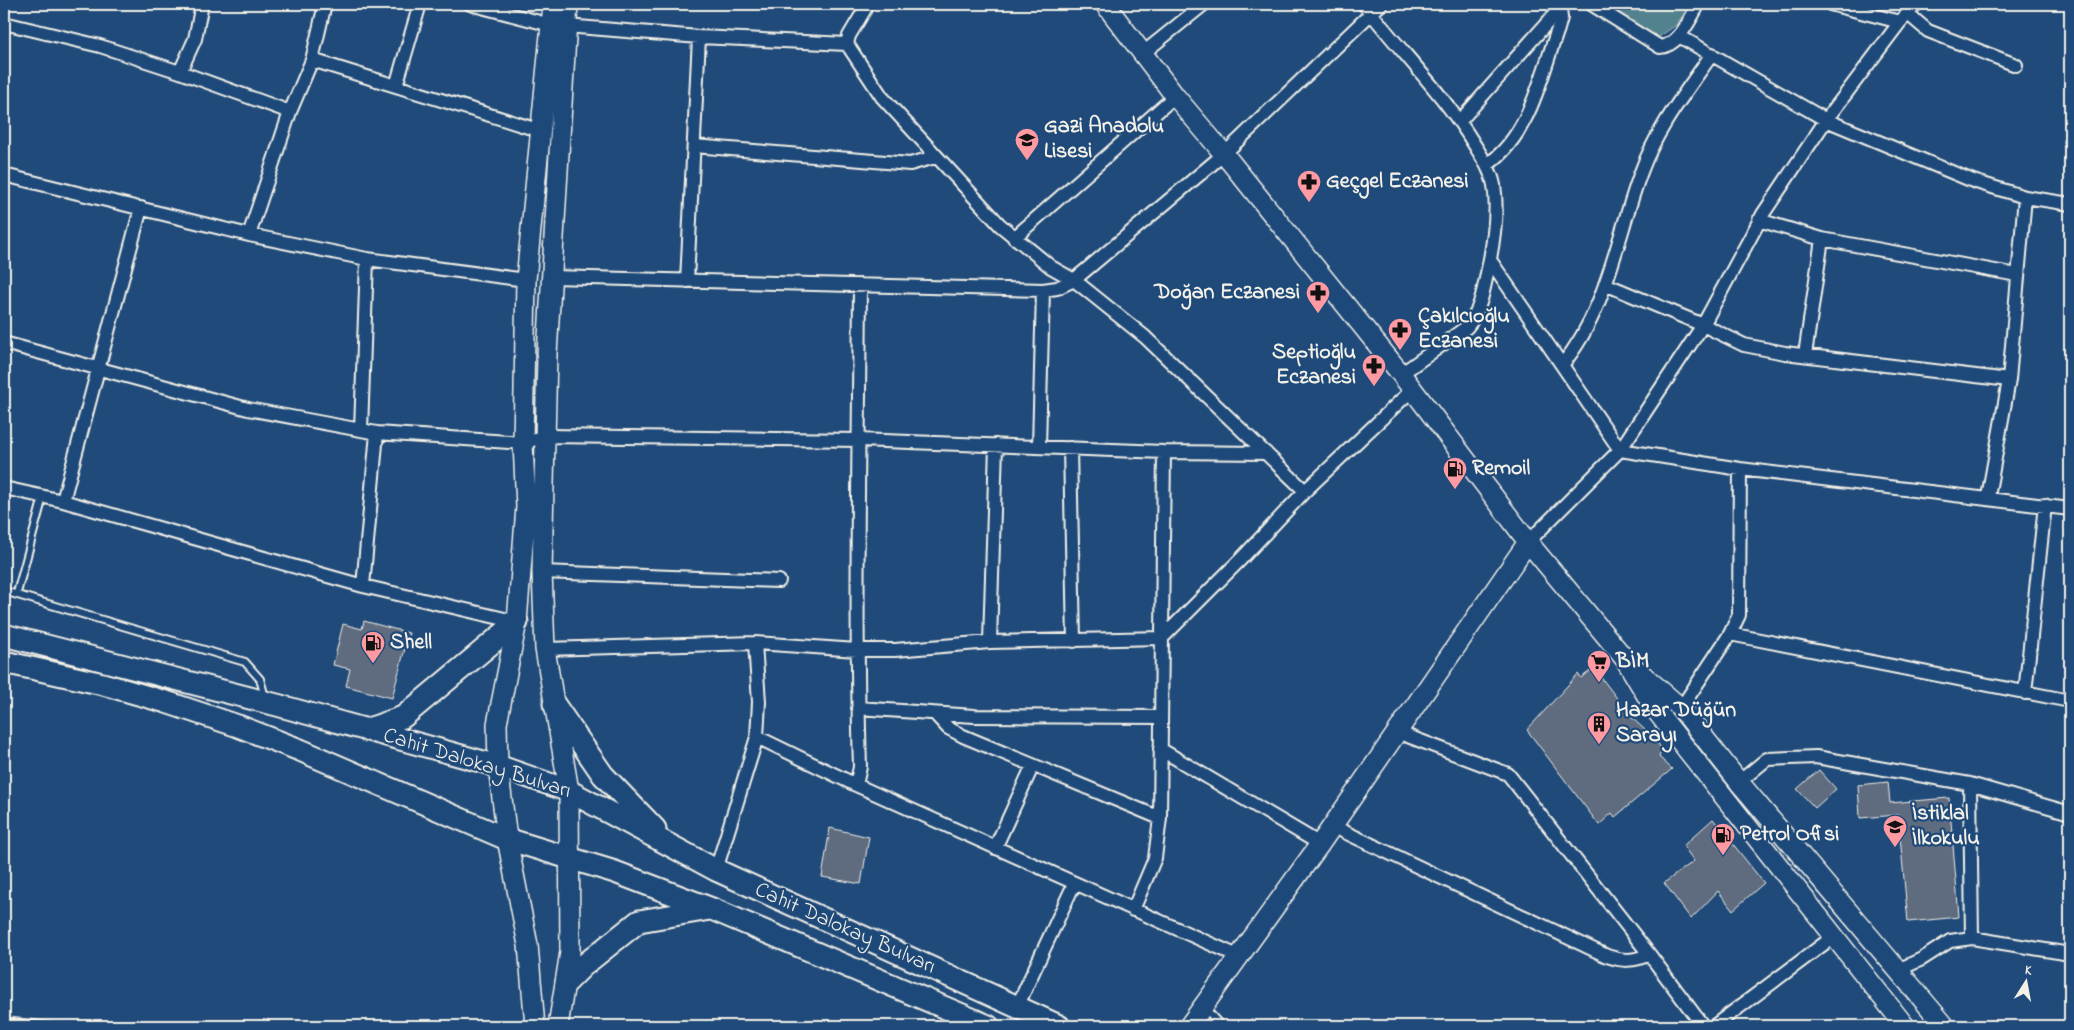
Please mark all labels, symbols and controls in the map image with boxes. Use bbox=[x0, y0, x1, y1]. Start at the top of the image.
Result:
place label: Gazi Anadolu Lisesi bbox=[1044, 111, 1164, 168]
school or university icon: Gazi Anadolu Lisesi bbox=[1014, 127, 1040, 161]
place label: Geçgel Eczanesi bbox=[1326, 166, 1468, 199]
pharmacy icon: Geçgel Eczanesi bbox=[1296, 169, 1322, 203]
place label: Doğan Eczanesi bbox=[1153, 277, 1300, 310]
pharmacy icon: Doğan Eczanesi bbox=[1305, 280, 1331, 314]
place label: Çakılcıoğlu Eczanesi bbox=[1418, 301, 1510, 358]
pharmacy icon: Çakılcıoğlu Eczanesi bbox=[1387, 317, 1413, 351]
place label: Septioğlu Eczanesi bbox=[1272, 337, 1356, 394]
pharmacy icon: Septioğlu Eczanesi bbox=[1361, 353, 1387, 387]
place label: Remoil bbox=[1472, 453, 1530, 485]
fuel station icon: Remoil bbox=[1442, 456, 1468, 490]
place label: Shell bbox=[390, 627, 432, 659]
fuel station icon: Shell bbox=[360, 630, 386, 664]
place label: BİM bbox=[1615, 646, 1649, 678]
supermarket icon: BİM bbox=[1586, 649, 1612, 683]
place label: Hazar Düğün Sarayı bbox=[1616, 695, 1736, 753]
building icon: Hazar Düğün Sarayı bbox=[1586, 711, 1612, 745]
street label: Cahit Dalokay Bulvarı bbox=[379, 720, 575, 809]
place label: İstiklal İlkokulu bbox=[1912, 798, 1980, 855]
school or university icon: İstiklal İlkokulu bbox=[1882, 814, 1908, 848]
place label: Petrol Ofisi bbox=[1740, 819, 1839, 851]
fuel station icon: Petrol Ofisi bbox=[1710, 822, 1736, 856]
street label: Cahit Dalokay Bulvarı bbox=[749, 875, 941, 984]
north arrow bbox=[2002, 958, 2052, 1008]
text: K bbox=[2023, 960, 2035, 982]

